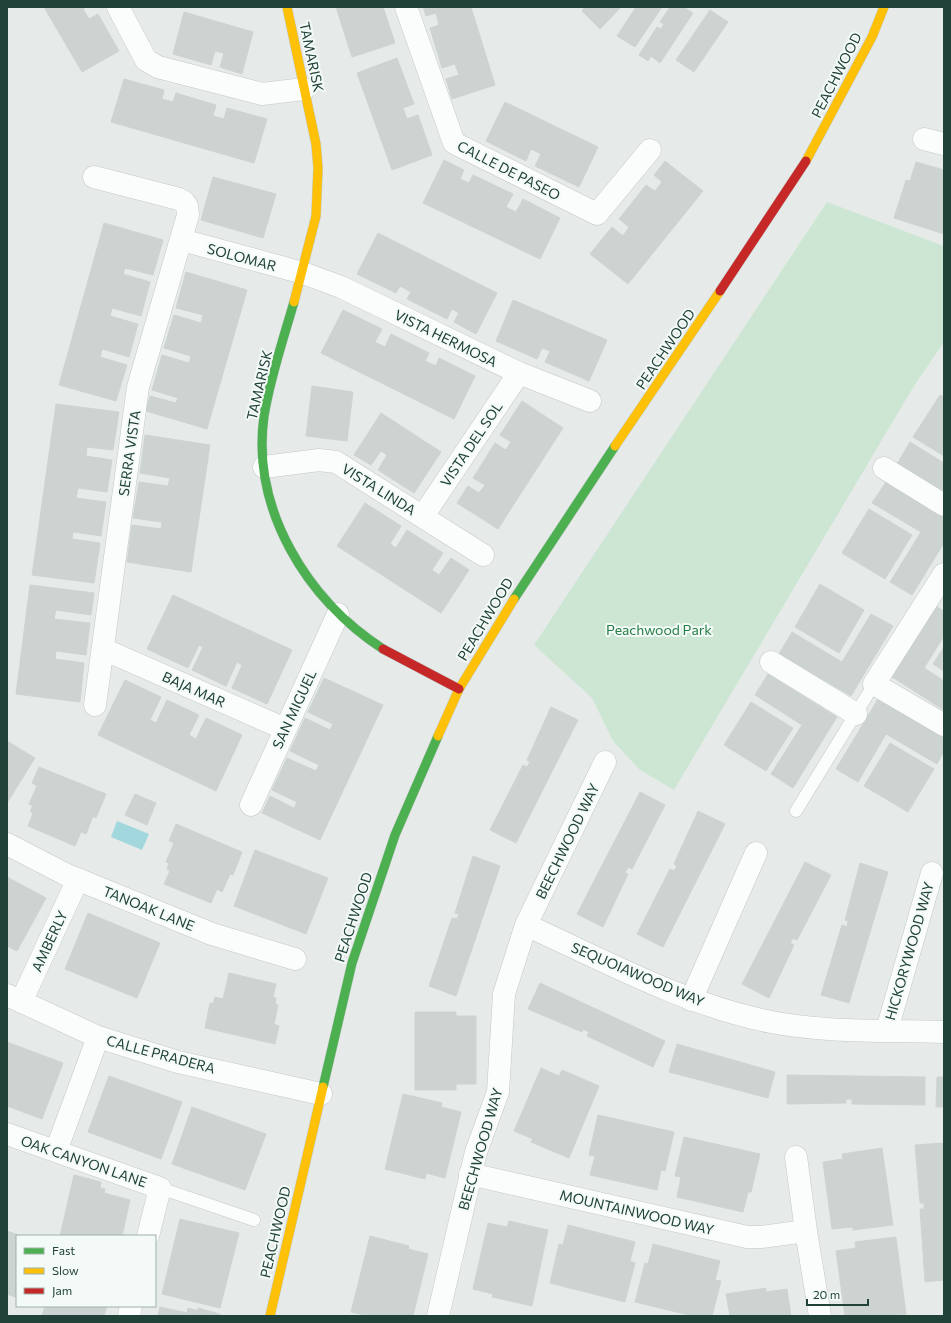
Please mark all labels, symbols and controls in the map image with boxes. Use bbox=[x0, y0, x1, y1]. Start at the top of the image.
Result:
street label: TAMARISK bbox=[296, 20, 328, 94]
street label: PEACHWOOD bbox=[807, 29, 865, 121]
street label: CALLE DE PASEO bbox=[455, 137, 563, 203]
street label: SOLOMAR bbox=[205, 240, 279, 274]
street label: PEACHWOOD bbox=[632, 305, 698, 393]
street label: VISTA HERMOSA bbox=[392, 306, 500, 370]
street label: TAMARISK bbox=[243, 348, 275, 422]
street label: VISTA DEL SOL bbox=[436, 398, 506, 490]
street label: SERRA VISTA bbox=[115, 409, 143, 497]
street label: VISTA LINDA bbox=[339, 460, 419, 519]
street label: PEACHWOOD bbox=[454, 575, 516, 663]
park label: Peachwood Park bbox=[606, 621, 712, 638]
street label: SAN MIGUEL bbox=[268, 667, 320, 751]
street label: BAJA MAR bbox=[160, 668, 228, 710]
street label: BEECHWOOD WAY bbox=[532, 780, 602, 902]
street label: PEACHWOOD bbox=[330, 870, 376, 964]
street label: HICKORYWOOD WAY bbox=[881, 880, 937, 1022]
street label: TANOAK LANE bbox=[101, 882, 197, 934]
street label: AMBERLY bbox=[27, 908, 71, 974]
street label: SEQUOIAWOOD WAY bbox=[569, 938, 707, 1010]
street label: CALLE PRADERA bbox=[105, 1031, 217, 1077]
street label: BEECHWOOD WAY bbox=[454, 1086, 506, 1212]
street label: OAK CANYON LANE bbox=[19, 1131, 149, 1191]
street label: PEACHWOOD bbox=[256, 1184, 294, 1280]
street label: MOUNTAINWOOD WAY bbox=[558, 1186, 716, 1238]
legend bbox=[16, 1235, 156, 1307]
text: Fast bbox=[52, 1243, 75, 1257]
text: Slow bbox=[52, 1263, 79, 1277]
scale bar bbox=[807, 1281, 868, 1307]
text: Jam bbox=[52, 1283, 72, 1298]
text: 20 m bbox=[813, 1287, 840, 1301]

